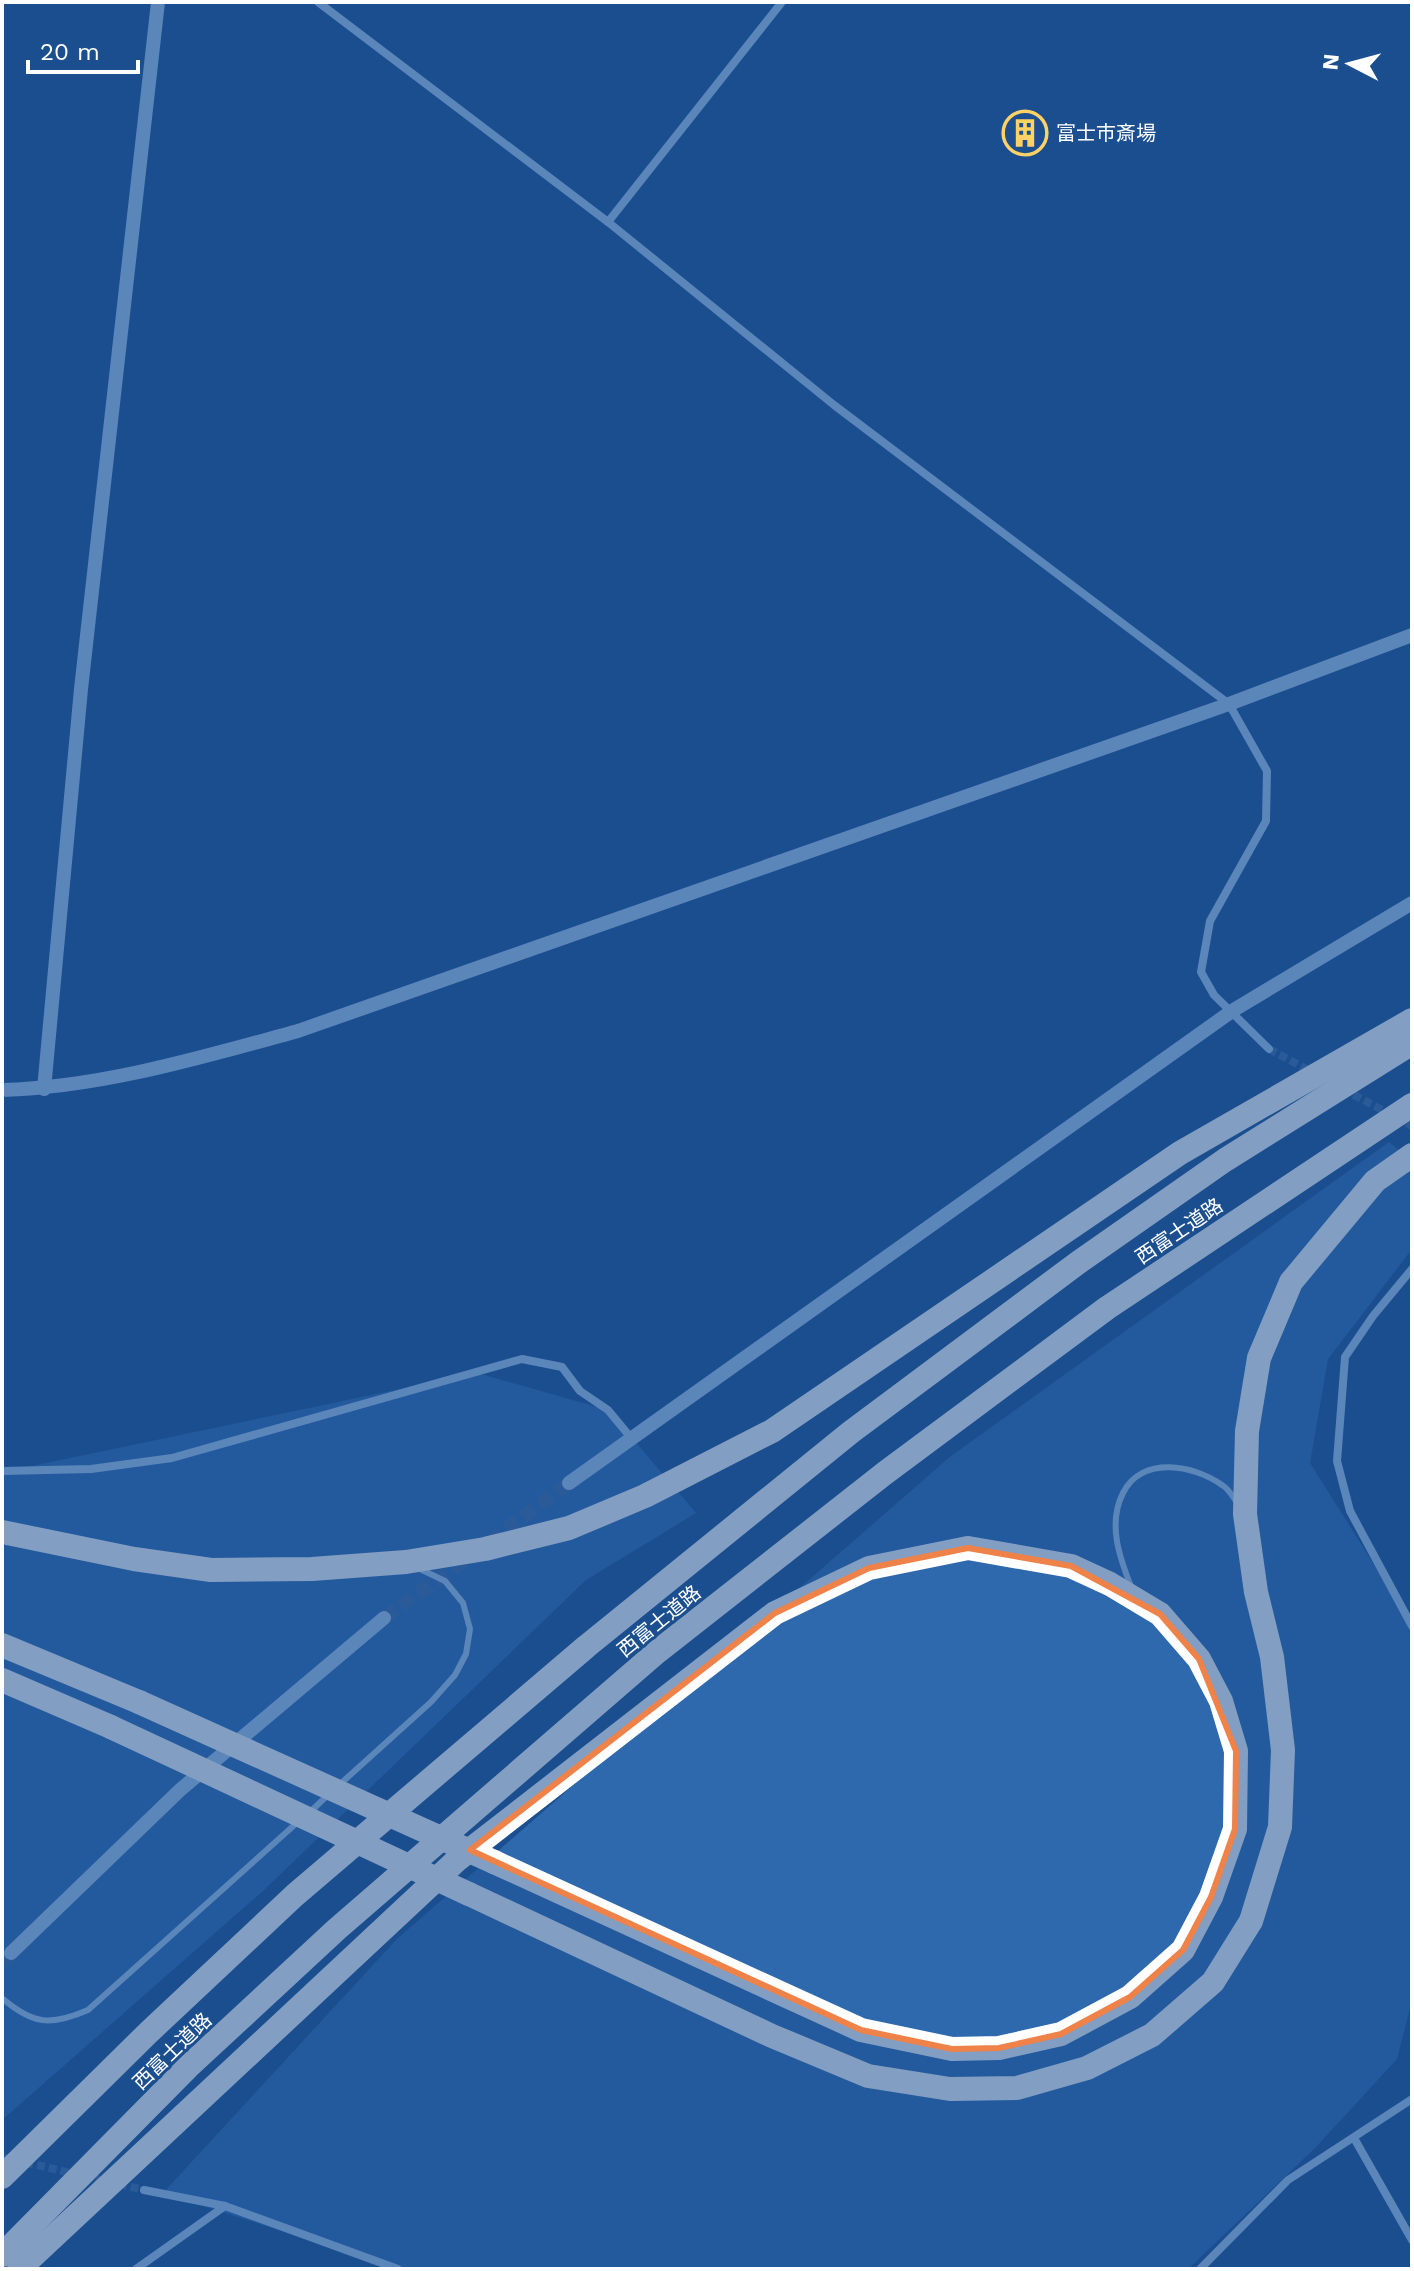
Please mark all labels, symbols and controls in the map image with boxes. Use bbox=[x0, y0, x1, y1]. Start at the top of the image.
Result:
scale bar bbox=[28, 24, 138, 74]
north arrow bbox=[1310, 24, 1390, 104]
text: 20 m bbox=[40, 38, 100, 66]
text: N bbox=[1317, 53, 1344, 71]
building icon: 富士市斎場 bbox=[1001, 109, 1049, 157]
place label: 富士市斎場 bbox=[1056, 121, 1156, 145]
street label: 西富士道路 bbox=[1131, 1193, 1227, 1269]
street label: 西富士道路 bbox=[613, 1580, 705, 1662]
street label: 西富士道路 bbox=[128, 2008, 216, 2094]

